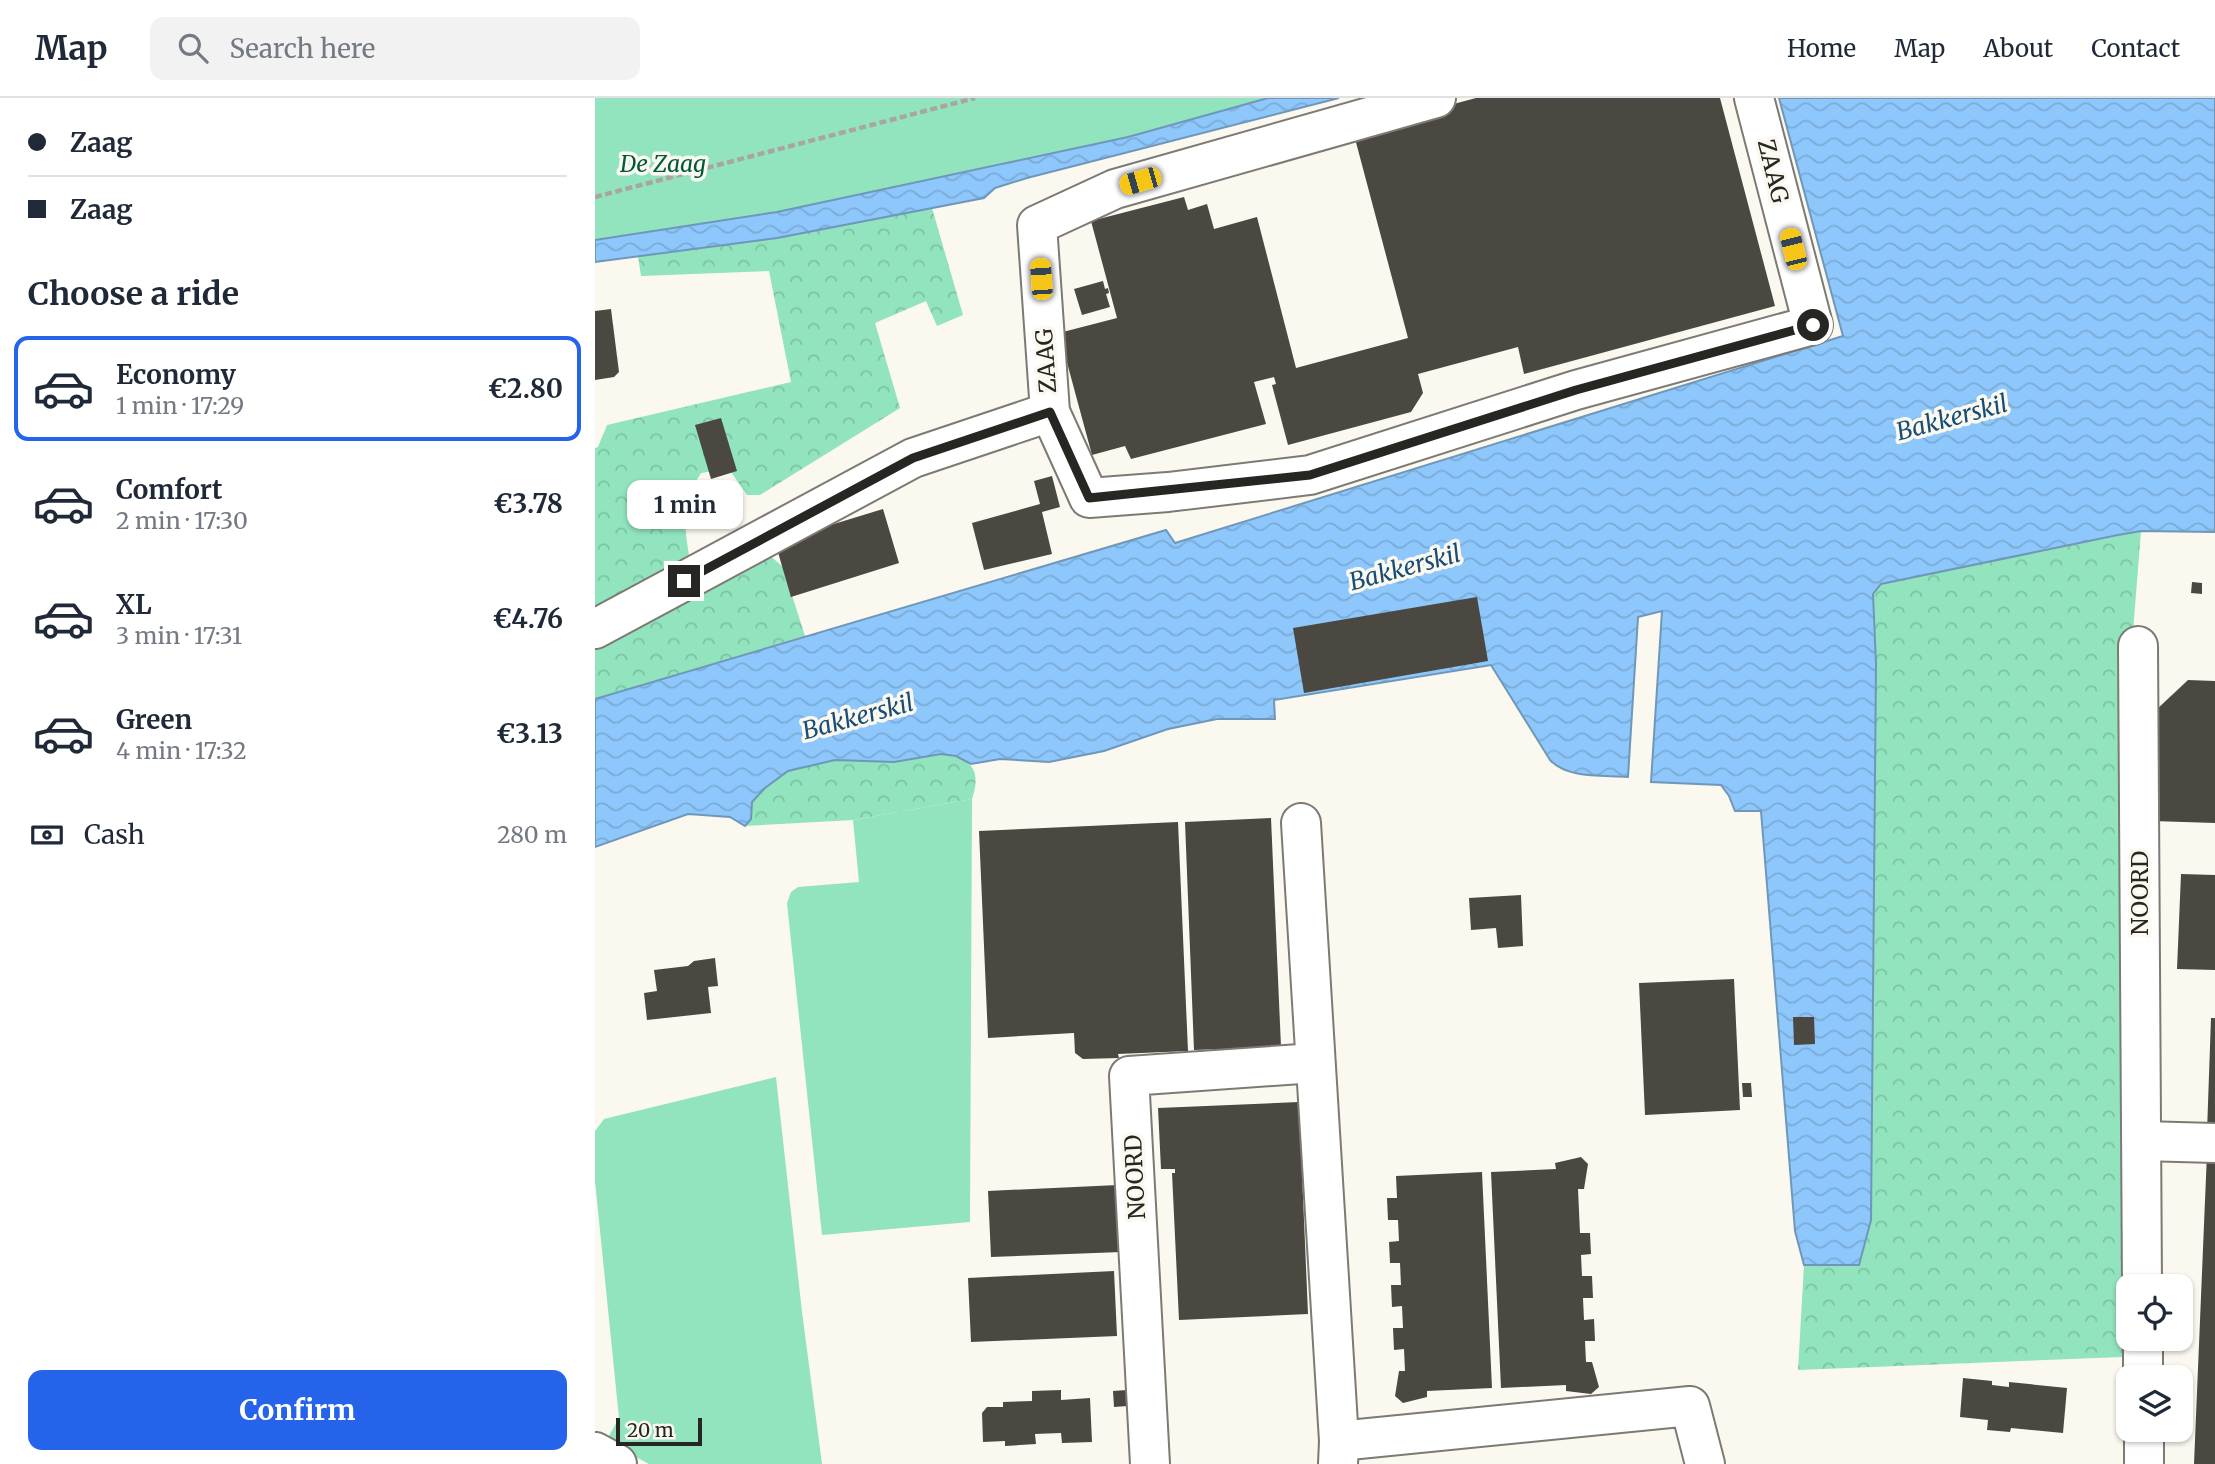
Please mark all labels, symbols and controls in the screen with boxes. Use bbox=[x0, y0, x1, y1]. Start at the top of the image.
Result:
search box bbox=[150, 17, 640, 80]
text: Map bbox=[35, 28, 108, 69]
icon: search bbox=[174, 29, 212, 67]
text: Search here bbox=[230, 32, 375, 65]
text: Home bbox=[1787, 33, 1856, 64]
text: Map bbox=[1894, 33, 1945, 64]
text: About bbox=[1983, 33, 2053, 64]
text: Contact bbox=[2091, 33, 2180, 64]
text: Zaag bbox=[70, 126, 133, 159]
street label: ZAAG bbox=[1752, 136, 1795, 206]
park label: De Zaag bbox=[619, 149, 706, 178]
car bbox=[1117, 165, 1164, 197]
text: Zaag bbox=[70, 193, 133, 226]
car bbox=[1778, 226, 1809, 272]
car bbox=[1030, 257, 1053, 301]
text: Choose a ride bbox=[28, 274, 239, 314]
route start bbox=[1797, 309, 1829, 341]
street label: ZAAG bbox=[1029, 327, 1062, 394]
icon: car bbox=[32, 357, 95, 420]
text: Economy bbox=[116, 358, 236, 391]
text: €2.80 bbox=[488, 372, 563, 405]
water label: Bakkerskil bbox=[1893, 388, 2011, 447]
text: 1 min · 17:29 bbox=[116, 391, 244, 420]
icon: car bbox=[32, 472, 95, 535]
text: Comfort bbox=[116, 473, 222, 506]
callout: 1 min bbox=[626, 480, 742, 528]
text: €3.78 bbox=[493, 487, 563, 520]
text: 1 min bbox=[654, 490, 716, 519]
text: 2 min · 17:30 bbox=[116, 506, 248, 535]
water label: Bakkerskil bbox=[1346, 538, 1464, 597]
route end bbox=[668, 565, 700, 597]
icon: car bbox=[32, 587, 95, 650]
text: XL bbox=[116, 588, 152, 621]
text: €4.76 bbox=[493, 602, 563, 635]
text: 3 min · 17:31 bbox=[116, 621, 242, 650]
water label: Bakkerskil bbox=[799, 687, 917, 746]
icon: car bbox=[32, 702, 95, 765]
text: Green bbox=[116, 703, 192, 736]
text: €3.13 bbox=[496, 717, 563, 750]
text: 4 min · 17:32 bbox=[116, 736, 247, 765]
icon: cash bbox=[28, 816, 66, 854]
text: Cash bbox=[84, 818, 145, 851]
text: 280 m bbox=[497, 820, 567, 849]
street label: NOORD bbox=[2125, 851, 2154, 935]
street label: NOORD bbox=[1118, 1134, 1151, 1220]
map controls bbox=[2116, 1274, 2193, 1442]
button: locate bbox=[2116, 1274, 2193, 1351]
button: layers bbox=[2116, 1365, 2193, 1442]
button: Confirm bbox=[28, 1370, 567, 1450]
scale bar bbox=[616, 1415, 702, 1447]
text: 20 m bbox=[627, 1418, 674, 1442]

